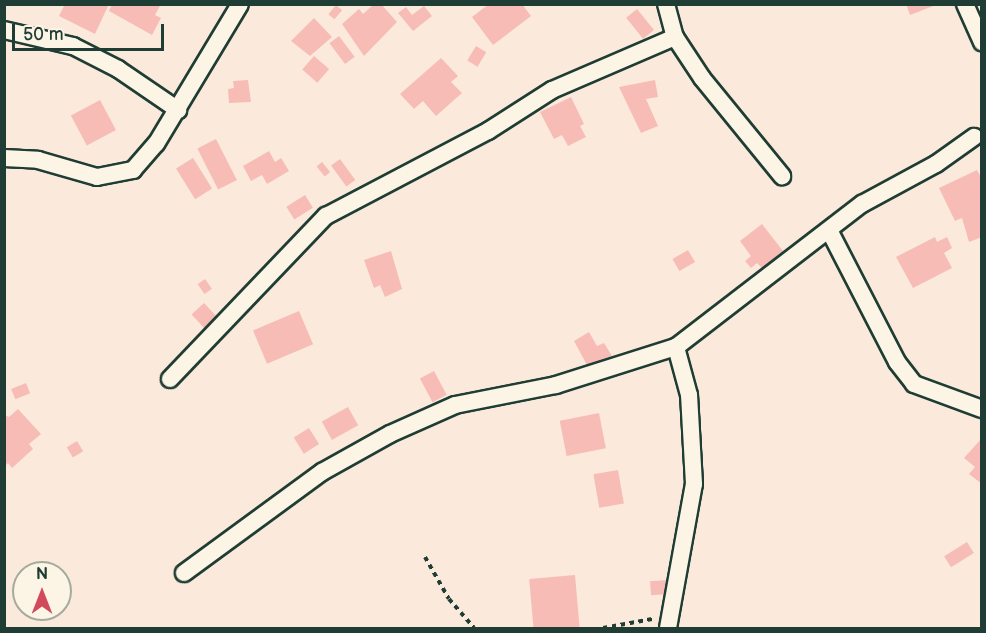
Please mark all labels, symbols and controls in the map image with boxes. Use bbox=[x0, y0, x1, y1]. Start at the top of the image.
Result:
scale bar bbox=[15, 12, 166, 50]
text: 50 m bbox=[23, 24, 64, 45]
north arrow bbox=[12, 561, 72, 621]
text: N bbox=[36, 565, 48, 584]

